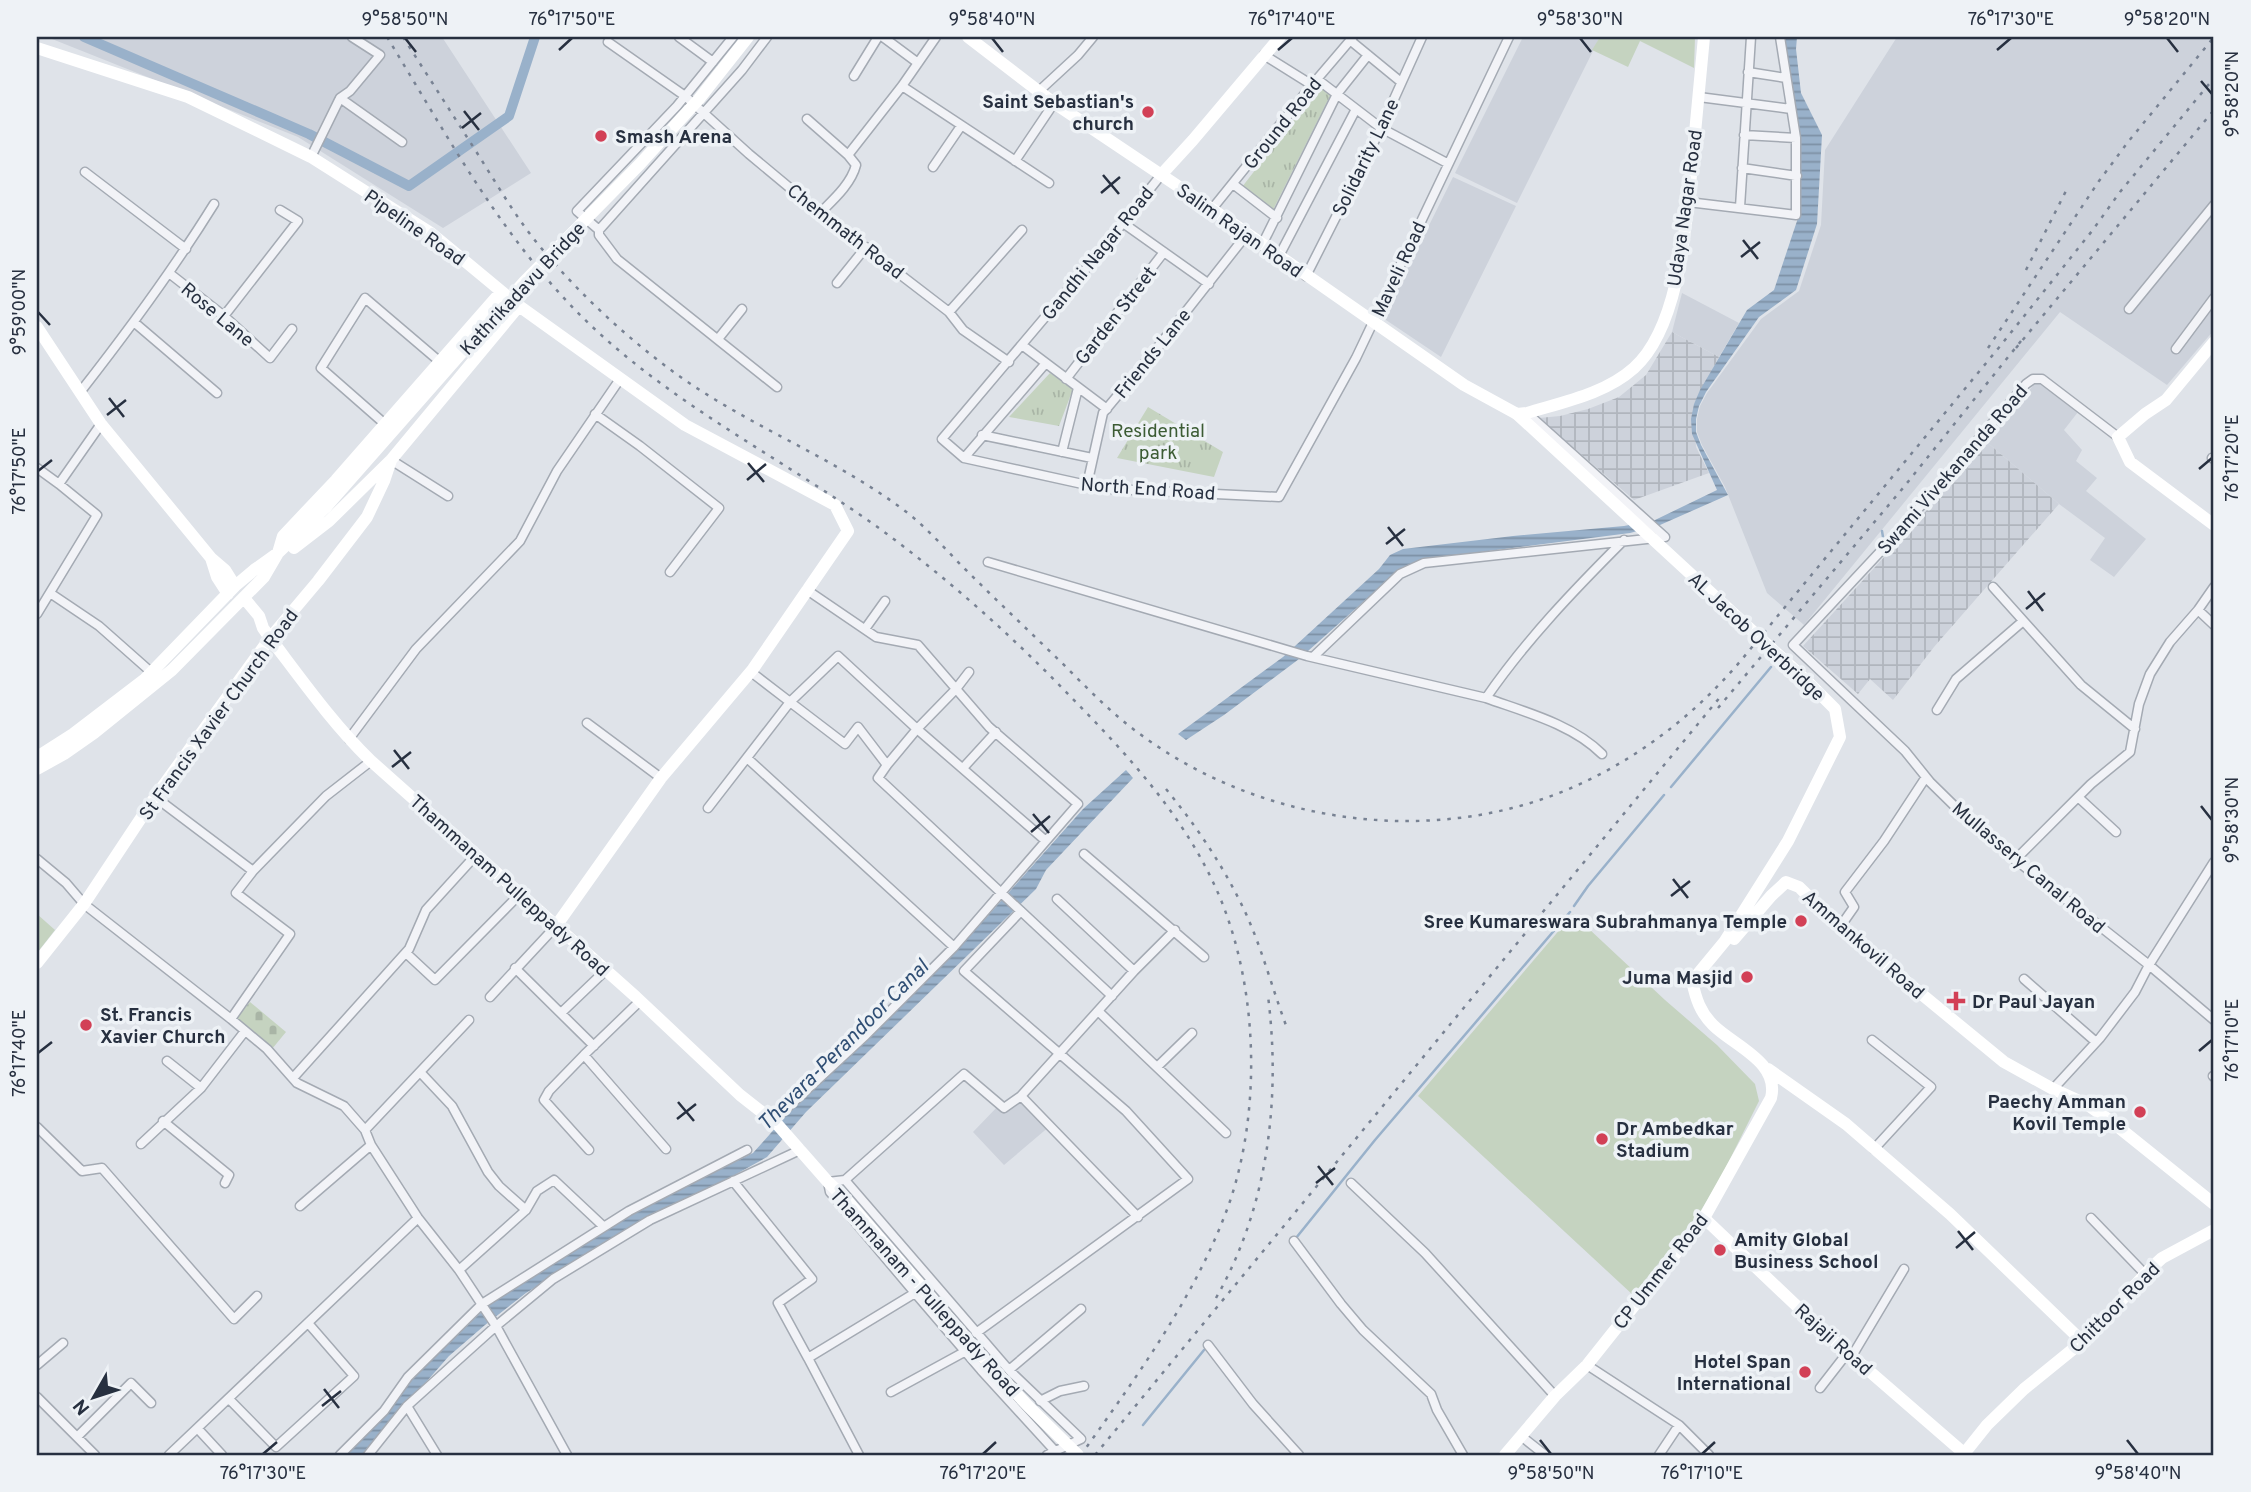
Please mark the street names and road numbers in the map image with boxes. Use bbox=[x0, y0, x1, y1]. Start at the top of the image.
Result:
street label: Ground Road bbox=[1239, 73, 1328, 175]
street label: Solidarity Lane bbox=[1328, 95, 1406, 221]
street label: Udaya Nagar Road bbox=[1663, 128, 1709, 288]
street label: Chemmath Road bbox=[781, 179, 908, 286]
street label: Salim Rajan Road bbox=[1171, 179, 1307, 284]
street label: Gandhi Nagar Road bbox=[1037, 183, 1160, 326]
street label: Pipeline Road bbox=[359, 185, 469, 272]
street label: Kathrikadavu Bridge bbox=[456, 218, 591, 361]
street label: Maveli Road bbox=[1367, 218, 1432, 321]
street label: Garden Street bbox=[1071, 262, 1163, 370]
street label: Rose Lane bbox=[175, 278, 258, 353]
street label: Friends Lane bbox=[1110, 304, 1197, 404]
street label: Swami Vivekananda Road bbox=[1873, 381, 2034, 560]
street label: North End Road bbox=[1080, 473, 1216, 507]
street label: AL Jacob Overbridge bbox=[1682, 568, 1829, 707]
street label: St Francis Xavier Church Road bbox=[135, 605, 304, 826]
street label: Thammanam Pulleppady Road bbox=[404, 790, 613, 983]
street label: Mullassery Canal Road bbox=[1946, 797, 2109, 940]
street label: Ammankovil Road bbox=[1797, 886, 1929, 1005]
street label: Thammanam - Pulleppady Road bbox=[823, 1184, 1024, 1403]
street label: CP Ummer Road bbox=[1609, 1209, 1714, 1335]
street label: Chittoor Road bbox=[2065, 1258, 2166, 1359]
street label: Rajaji Road bbox=[1789, 1299, 1877, 1382]

